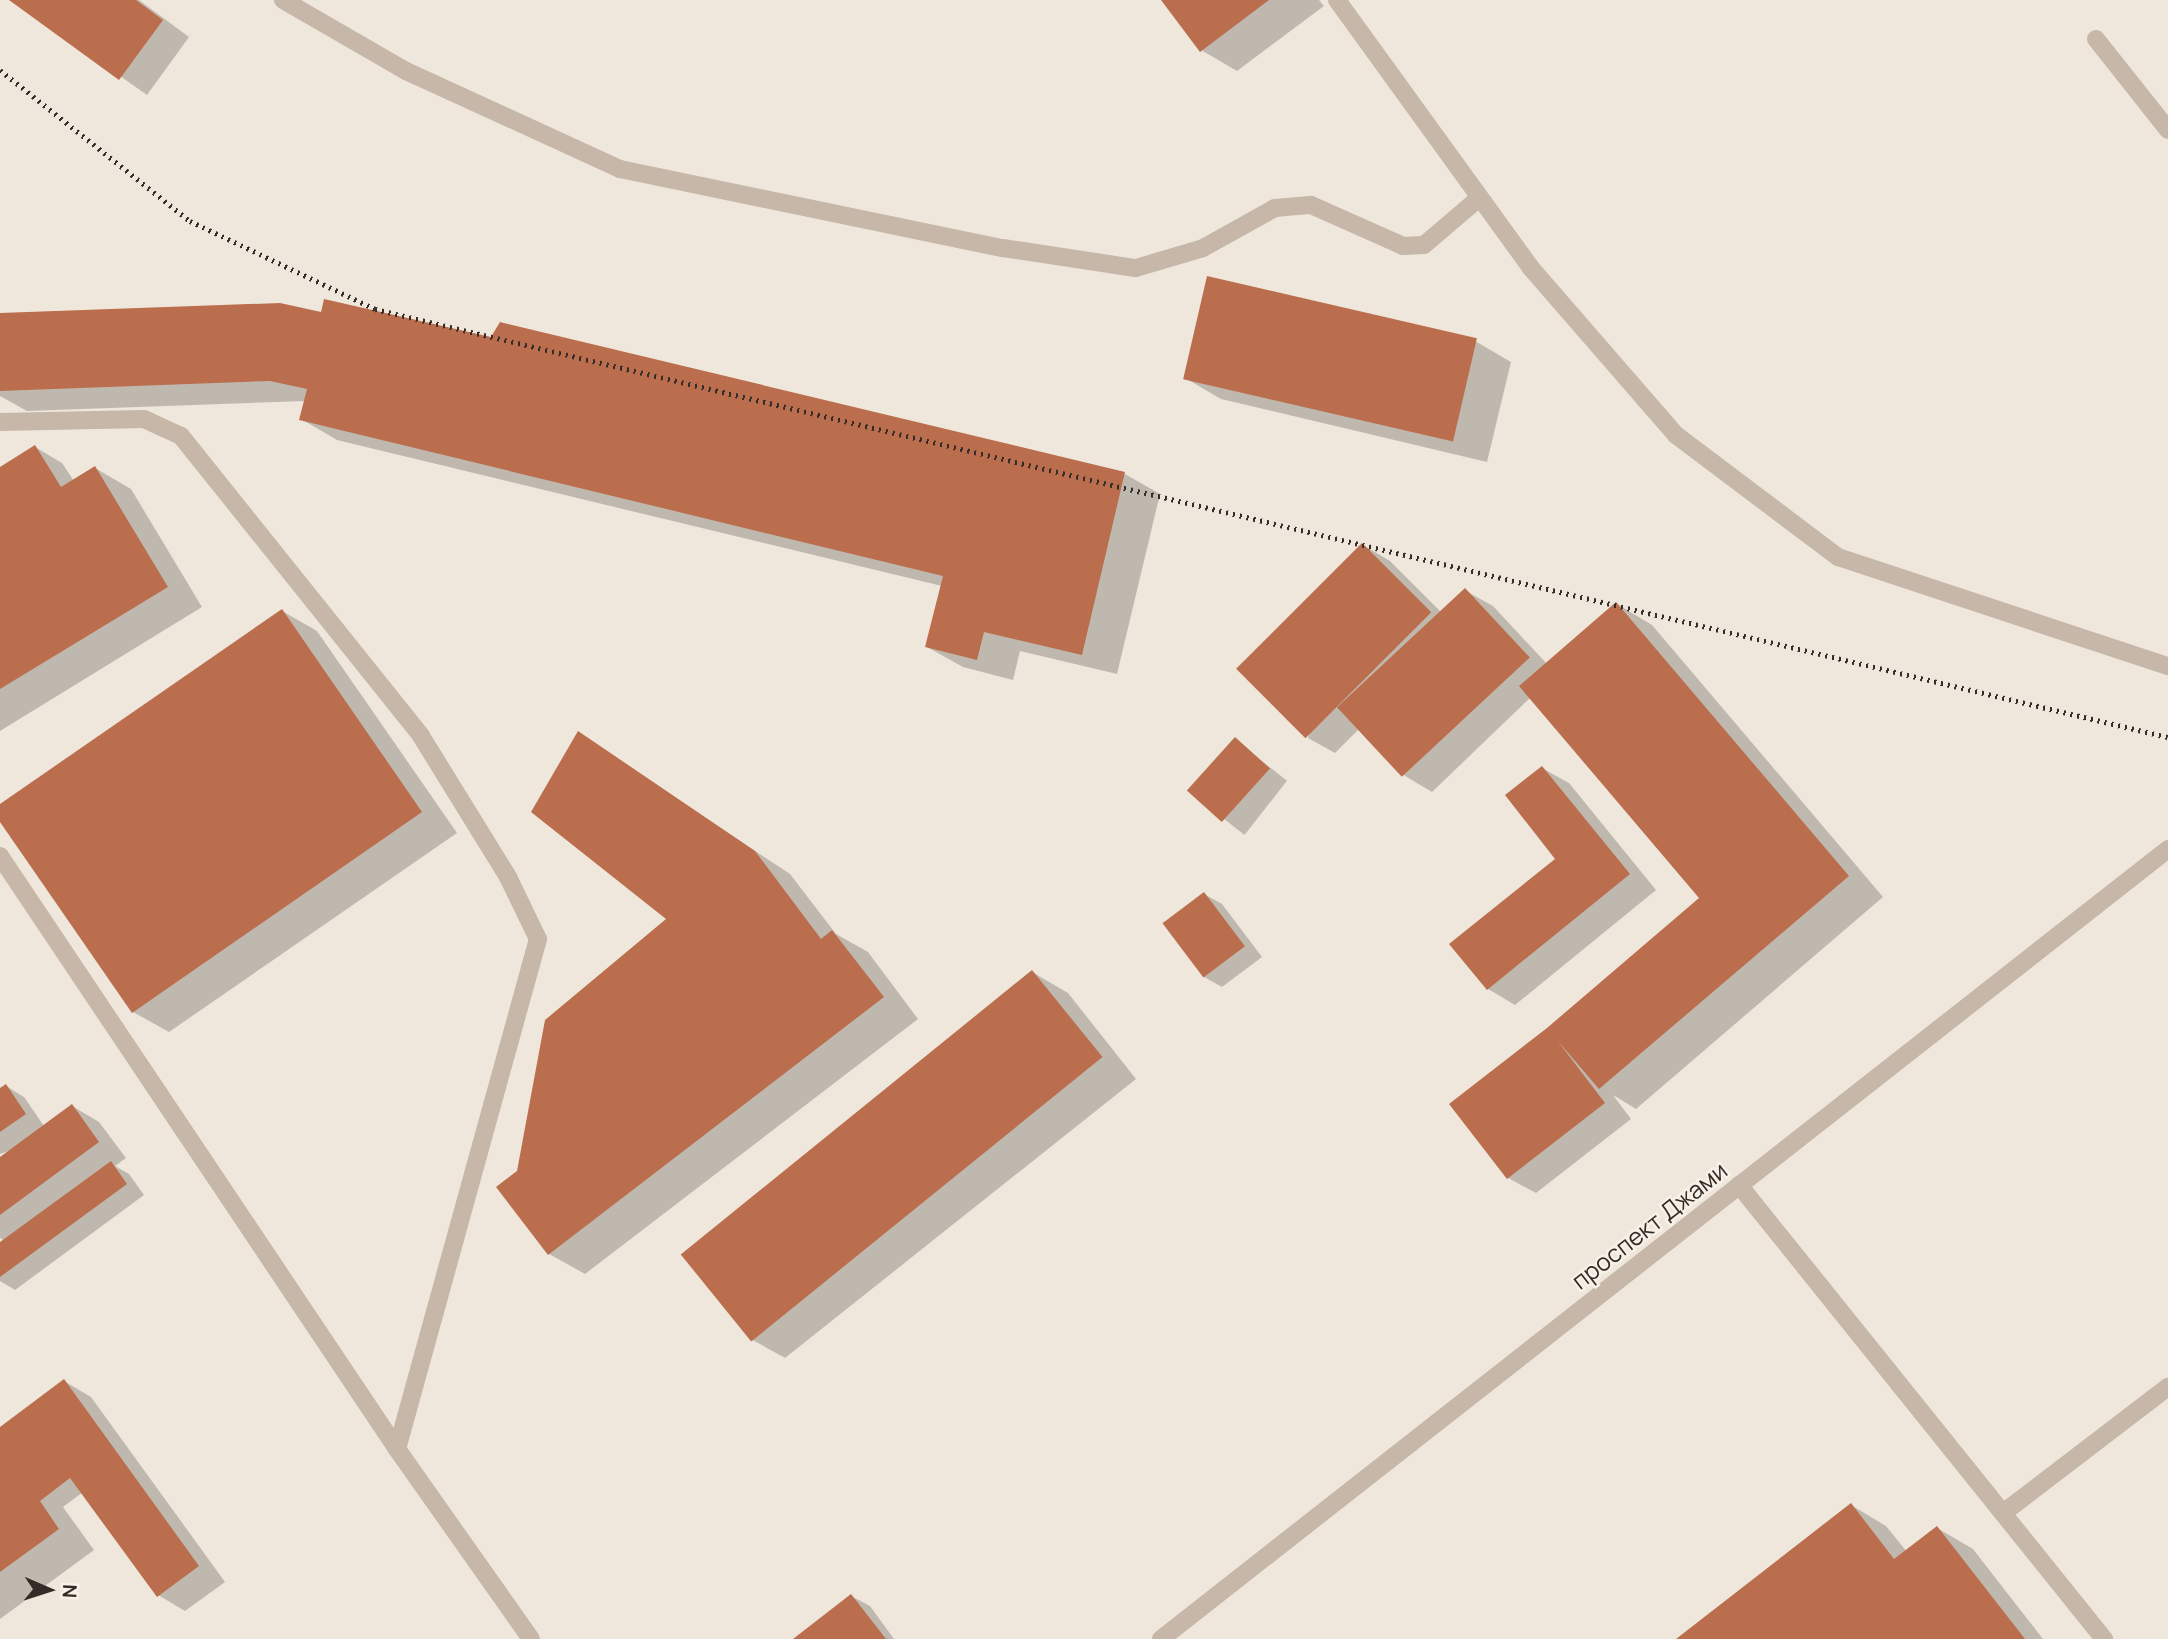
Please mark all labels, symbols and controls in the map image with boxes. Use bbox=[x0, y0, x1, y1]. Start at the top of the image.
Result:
street label: проспект Джами bbox=[1565, 1155, 1733, 1295]
north arrow bbox=[14, 1555, 84, 1625]
text: N bbox=[57, 1584, 83, 1599]

